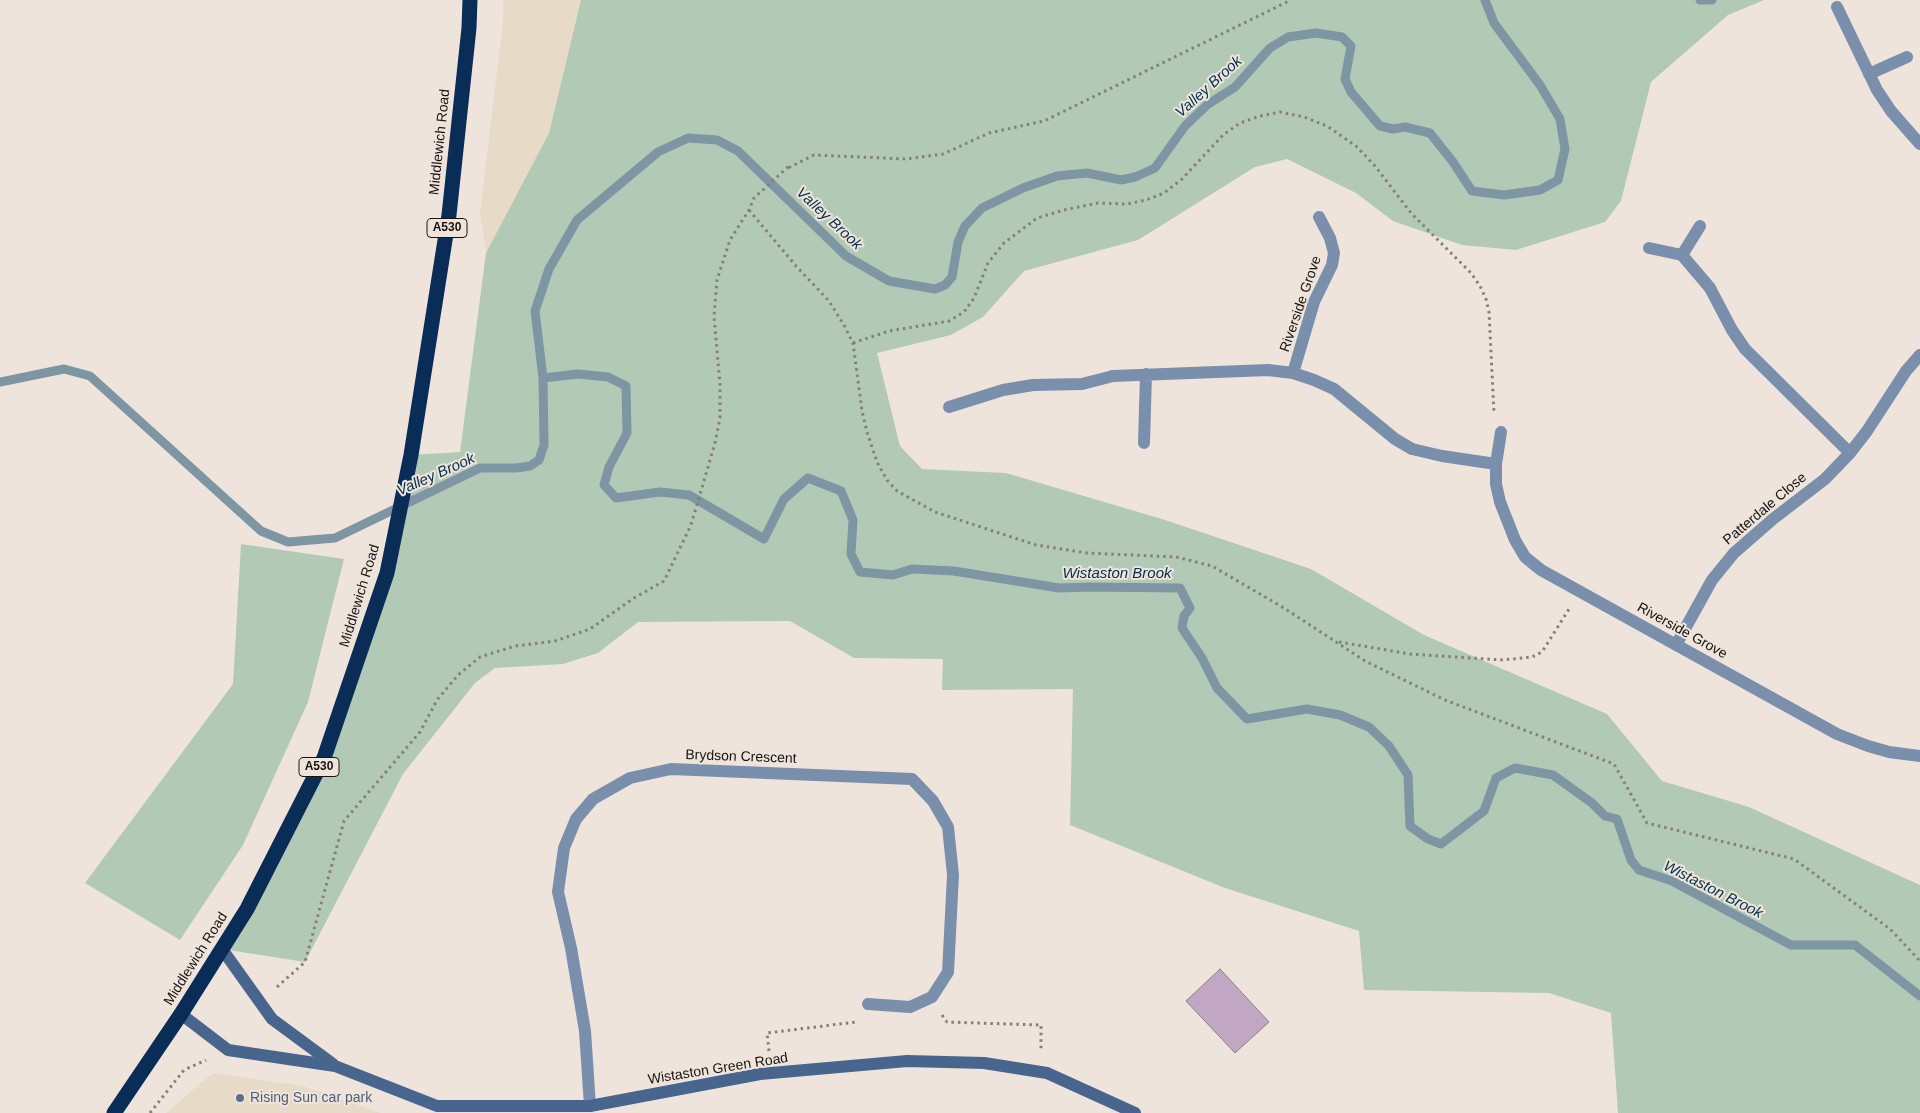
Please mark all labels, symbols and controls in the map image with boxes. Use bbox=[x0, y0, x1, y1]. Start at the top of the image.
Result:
water label: Valley Brook bbox=[1172, 52, 1246, 122]
street label: Middlewich Road bbox=[426, 88, 454, 196]
water label: Valley Brook bbox=[792, 184, 866, 254]
road number: A530 bbox=[427, 218, 467, 238]
street label: Riverside Grove bbox=[1277, 254, 1325, 354]
water label: Valley Brook bbox=[394, 450, 478, 500]
street label: Patterdale Close bbox=[1720, 469, 1810, 549]
street label: Middlewich Road bbox=[336, 543, 384, 649]
water label: Wistaston Brook bbox=[1062, 565, 1172, 583]
street label: Riverside Grove bbox=[1634, 599, 1730, 663]
street label: Brydson Crescent bbox=[685, 747, 797, 767]
road number: A530 bbox=[299, 758, 339, 776]
water label: Wistaston Brook bbox=[1660, 857, 1766, 923]
street label: Middlewich Road bbox=[161, 909, 231, 1009]
street label: Wistaston Green Road bbox=[647, 1050, 789, 1088]
place label: Rising Sun car park bbox=[250, 1090, 372, 1106]
marker: Rising Sun car park bbox=[234, 1092, 246, 1104]

